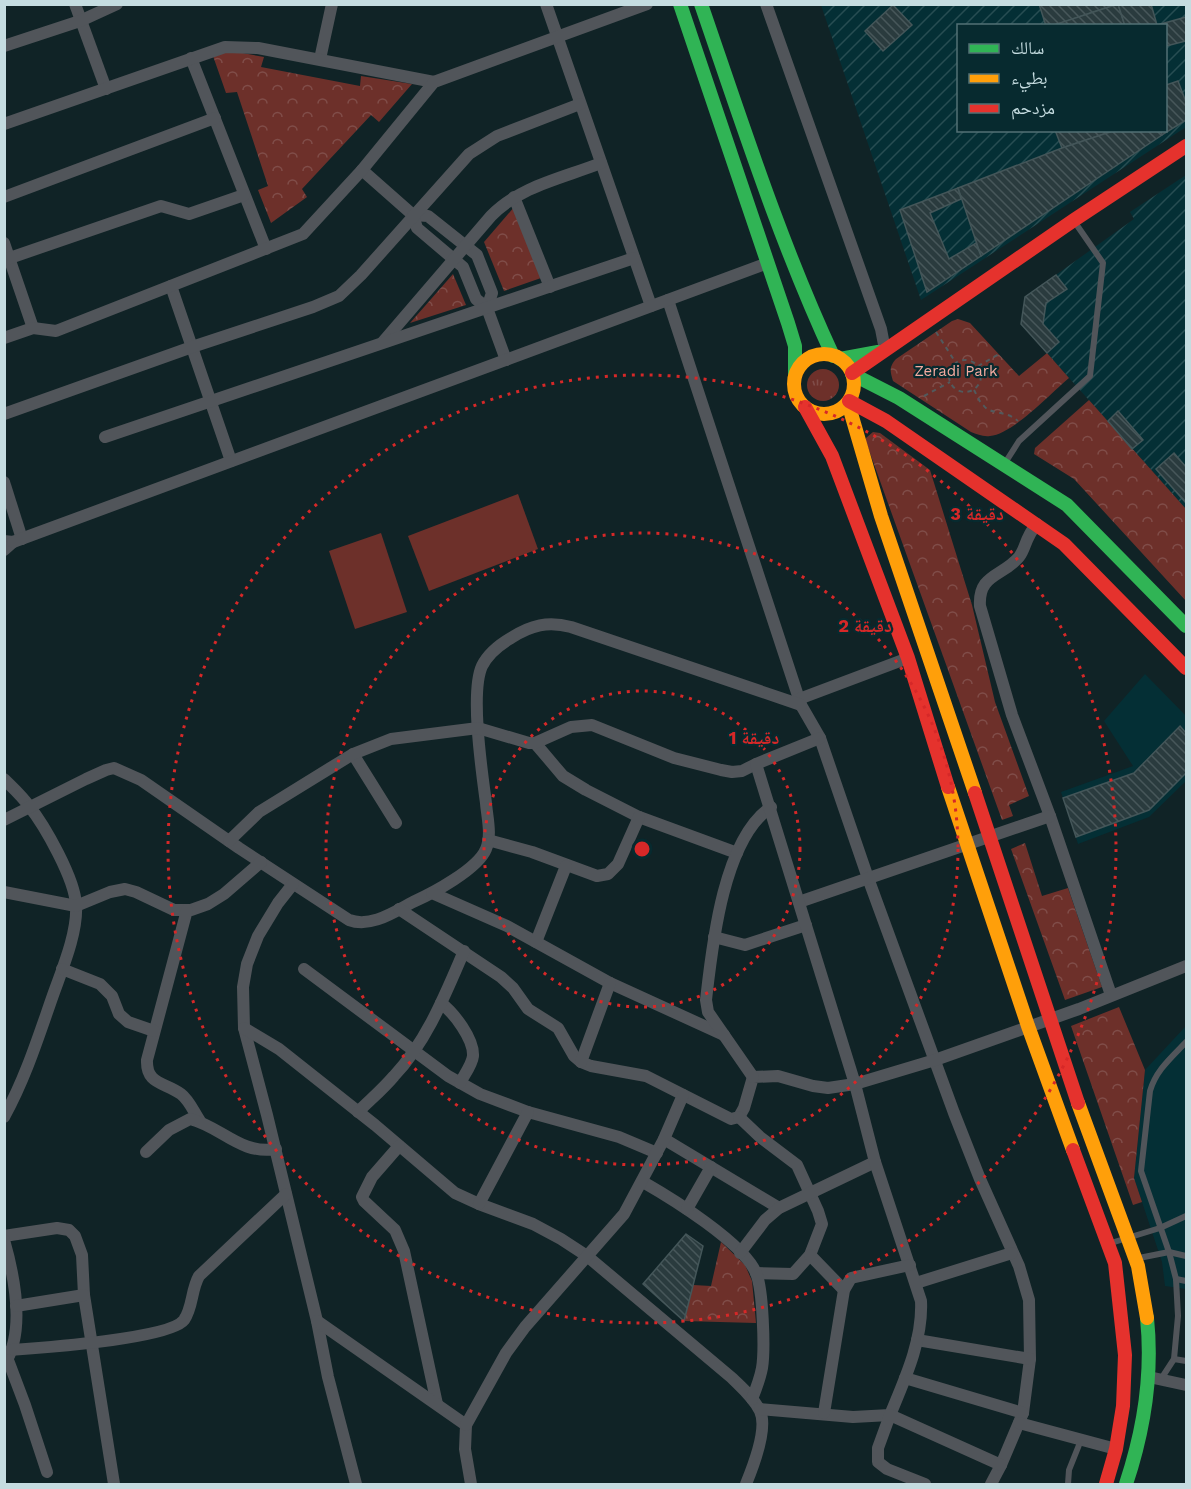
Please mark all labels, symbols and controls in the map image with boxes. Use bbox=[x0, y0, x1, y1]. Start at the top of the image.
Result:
legend bbox=[957, 24, 1167, 132]
text: سالك bbox=[1011, 37, 1044, 58]
text: بطيء bbox=[1011, 67, 1048, 93]
text: مزدحم bbox=[1011, 97, 1055, 120]
park label: Zeradi Park bbox=[915, 362, 998, 380]
text: 3 دقيقة bbox=[950, 503, 1004, 524]
text: 2 دقيقة bbox=[838, 615, 892, 636]
text: 1 دقيقة bbox=[729, 727, 780, 748]
centre of rings bbox=[632, 839, 652, 859]

